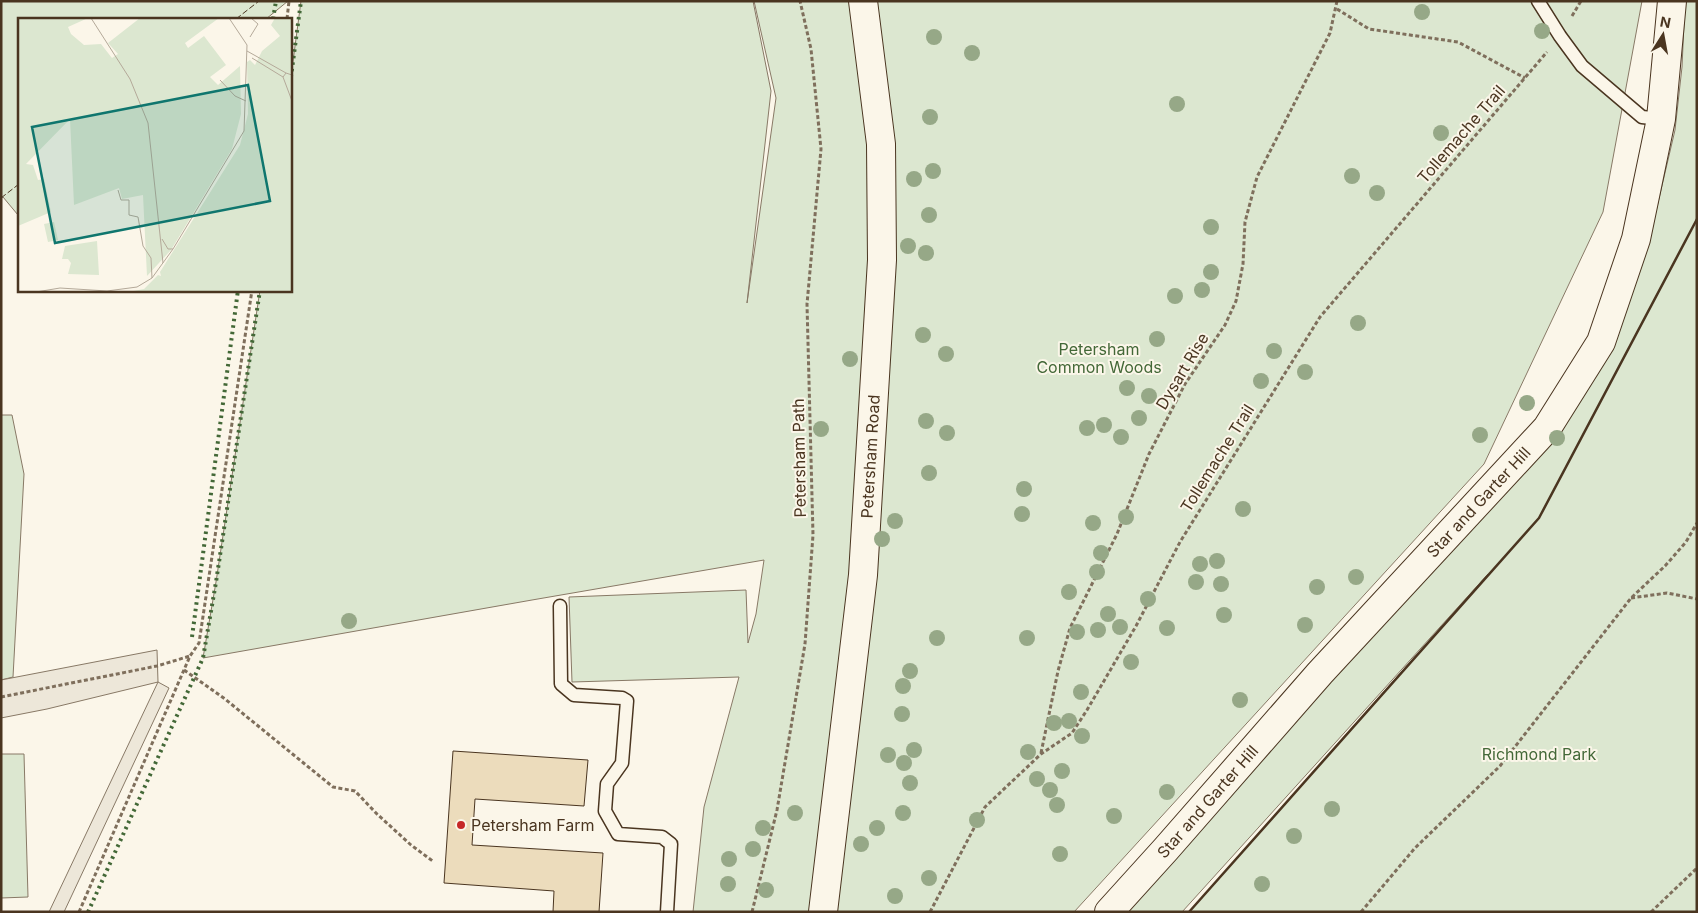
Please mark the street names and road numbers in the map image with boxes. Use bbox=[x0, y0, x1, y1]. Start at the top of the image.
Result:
street label: Tollemache Trail bbox=[1413, 81, 1509, 187]
street label: Dysart Rise bbox=[1151, 329, 1213, 413]
street label: Petersham Road bbox=[856, 394, 884, 519]
street label: Petersham Path bbox=[788, 398, 810, 518]
street label: Tollemache Trail bbox=[1176, 400, 1258, 516]
street label: Star and Garter Hill bbox=[1422, 443, 1535, 561]
street label: Star and Garter Hill bbox=[1153, 741, 1262, 862]

